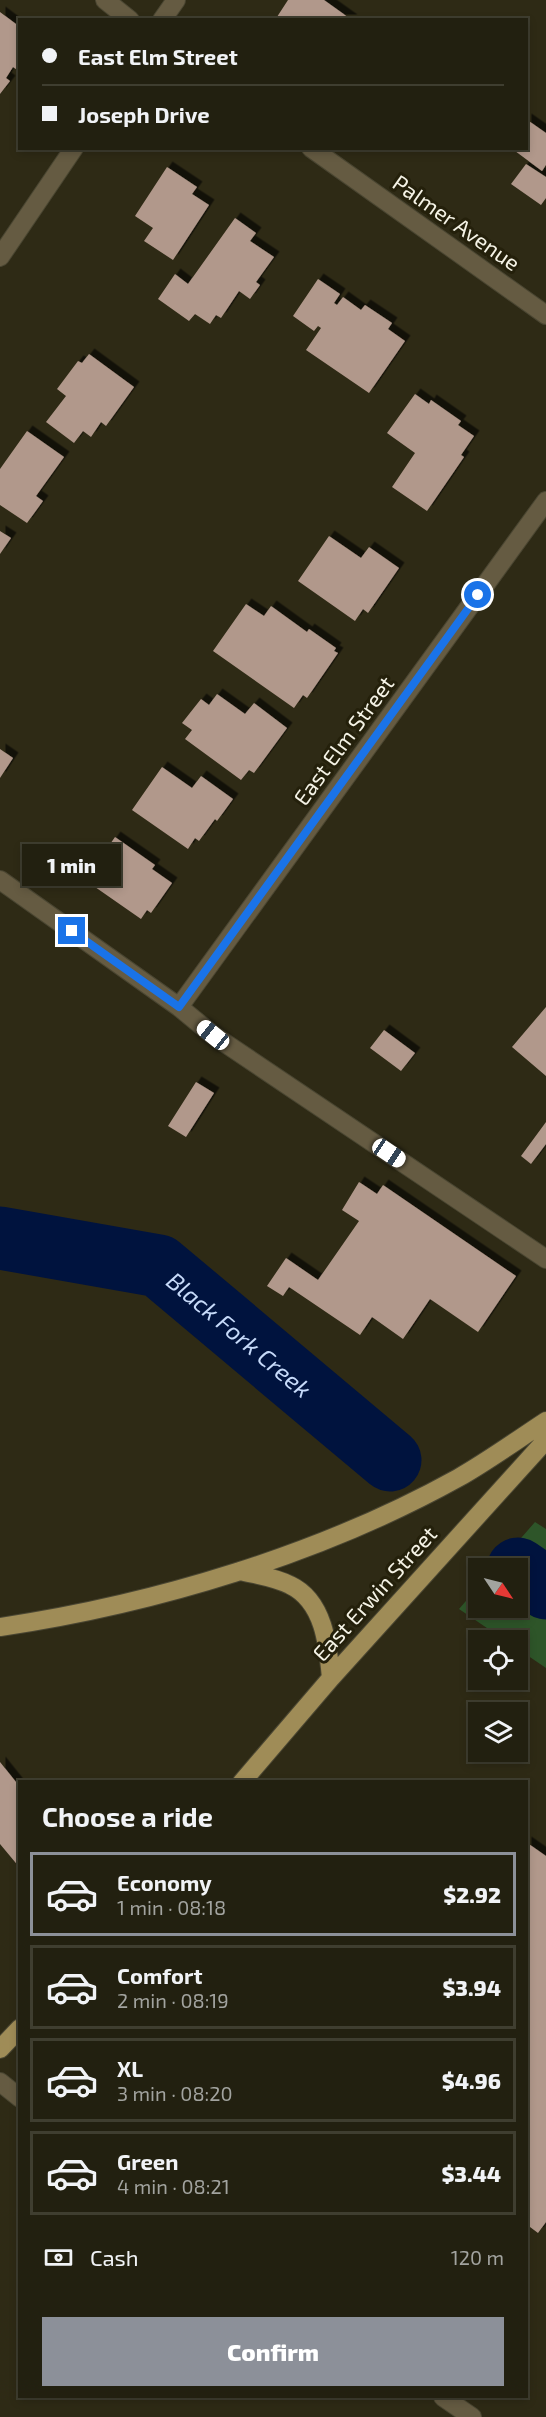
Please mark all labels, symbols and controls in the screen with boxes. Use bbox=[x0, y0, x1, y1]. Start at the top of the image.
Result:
text: East Elm Street bbox=[78, 43, 238, 69]
text: Joseph Drive bbox=[78, 101, 210, 127]
street label: Palmer Avenue bbox=[388, 169, 526, 275]
route start bbox=[464, 581, 491, 608]
street label: East Elm Street bbox=[288, 670, 398, 810]
callout: 1 min bbox=[22, 844, 122, 886]
text: 1 min bbox=[47, 853, 96, 877]
route end bbox=[58, 917, 85, 944]
car bbox=[193, 1017, 233, 1053]
car bbox=[369, 1135, 409, 1171]
water label: Black Fork Creek bbox=[162, 1265, 318, 1403]
street label: East Erwin Street bbox=[307, 1520, 441, 1666]
north arrow bbox=[468, 1558, 528, 1618]
map controls bbox=[468, 1558, 528, 1762]
button: locate bbox=[468, 1630, 528, 1690]
button: layers bbox=[468, 1702, 528, 1762]
text: Choose a ride bbox=[42, 1800, 213, 1832]
icon: car bbox=[45, 1867, 99, 1921]
text: Economy bbox=[117, 1869, 212, 1895]
text: $2.92 bbox=[443, 1881, 501, 1907]
text: 1 min · 08:18 bbox=[117, 1895, 226, 1919]
icon: car bbox=[45, 1960, 99, 2014]
text: Comfort bbox=[117, 1962, 202, 1988]
text: $3.94 bbox=[442, 1974, 501, 2000]
text: 2 min · 08:19 bbox=[117, 1988, 229, 2012]
icon: car bbox=[45, 2053, 99, 2107]
text: XL bbox=[117, 2055, 143, 2081]
text: $4.96 bbox=[442, 2067, 501, 2093]
text: 3 min · 08:20 bbox=[117, 2081, 233, 2105]
icon: car bbox=[45, 2146, 99, 2200]
text: Green bbox=[117, 2148, 179, 2174]
text: $3.44 bbox=[441, 2160, 501, 2186]
text: 4 min · 08:21 bbox=[117, 2174, 230, 2198]
icon: cash bbox=[42, 2241, 75, 2274]
text: Cash bbox=[90, 2244, 139, 2270]
text: 120 m bbox=[451, 2245, 504, 2269]
button: Confirm bbox=[42, 2317, 504, 2386]

